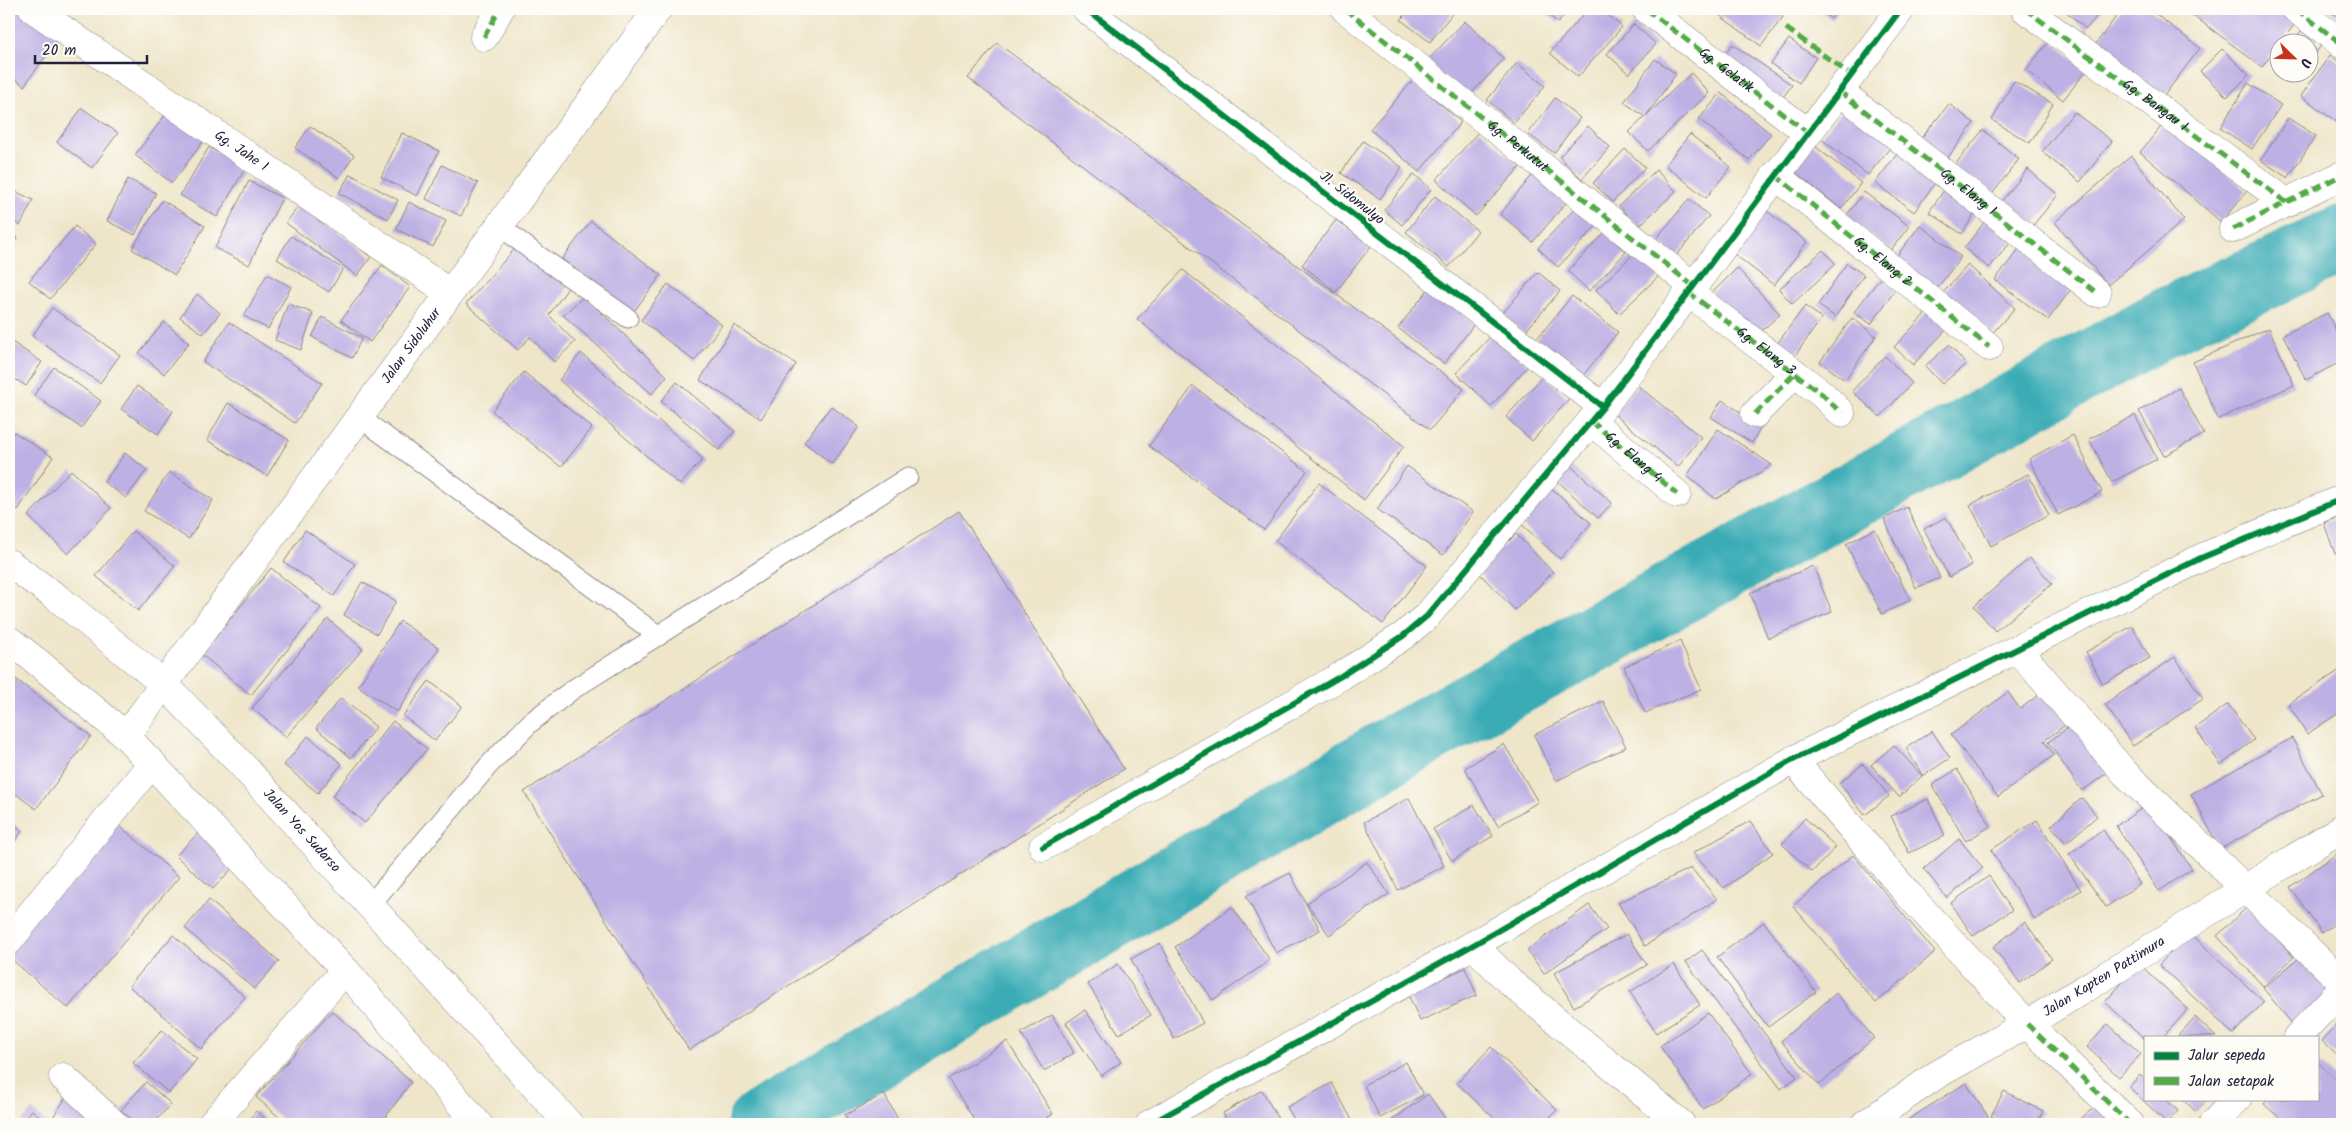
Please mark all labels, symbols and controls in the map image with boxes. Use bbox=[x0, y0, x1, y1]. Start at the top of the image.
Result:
scale bar bbox=[35, 32, 148, 64]
north arrow bbox=[2268, 32, 2318, 82]
text: 20 m bbox=[42, 39, 76, 63]
street label: Gg. Gelatik bbox=[1694, 42, 1759, 99]
text: U bbox=[2293, 55, 2317, 71]
street label: Gg. Bangau 1 bbox=[2118, 74, 2193, 137]
street label: Gg. Perkutut bbox=[1482, 115, 1554, 178]
street label: Gg. Jahe 1 bbox=[210, 125, 273, 177]
street label: Gg. Elang 1 bbox=[1935, 163, 2001, 221]
street label: Jl. Sidomulyo bbox=[1315, 166, 1389, 230]
street label: Gg. Elang 2 bbox=[1848, 231, 1917, 292]
street label: Jalan Sidoluhur bbox=[376, 302, 448, 388]
street label: Gg. Elang 3 bbox=[1731, 321, 1801, 381]
street label: Gg. Elang 4 bbox=[1600, 426, 1668, 488]
street label: Jalan Yos Sudarso bbox=[258, 784, 346, 878]
street label: Jalan Kapten Pattimura bbox=[2039, 931, 2170, 1023]
legend bbox=[2144, 1036, 2318, 1100]
text: Jalur sepeda bbox=[2188, 1044, 2266, 1068]
text: Jalan setapak bbox=[2188, 1070, 2275, 1094]

